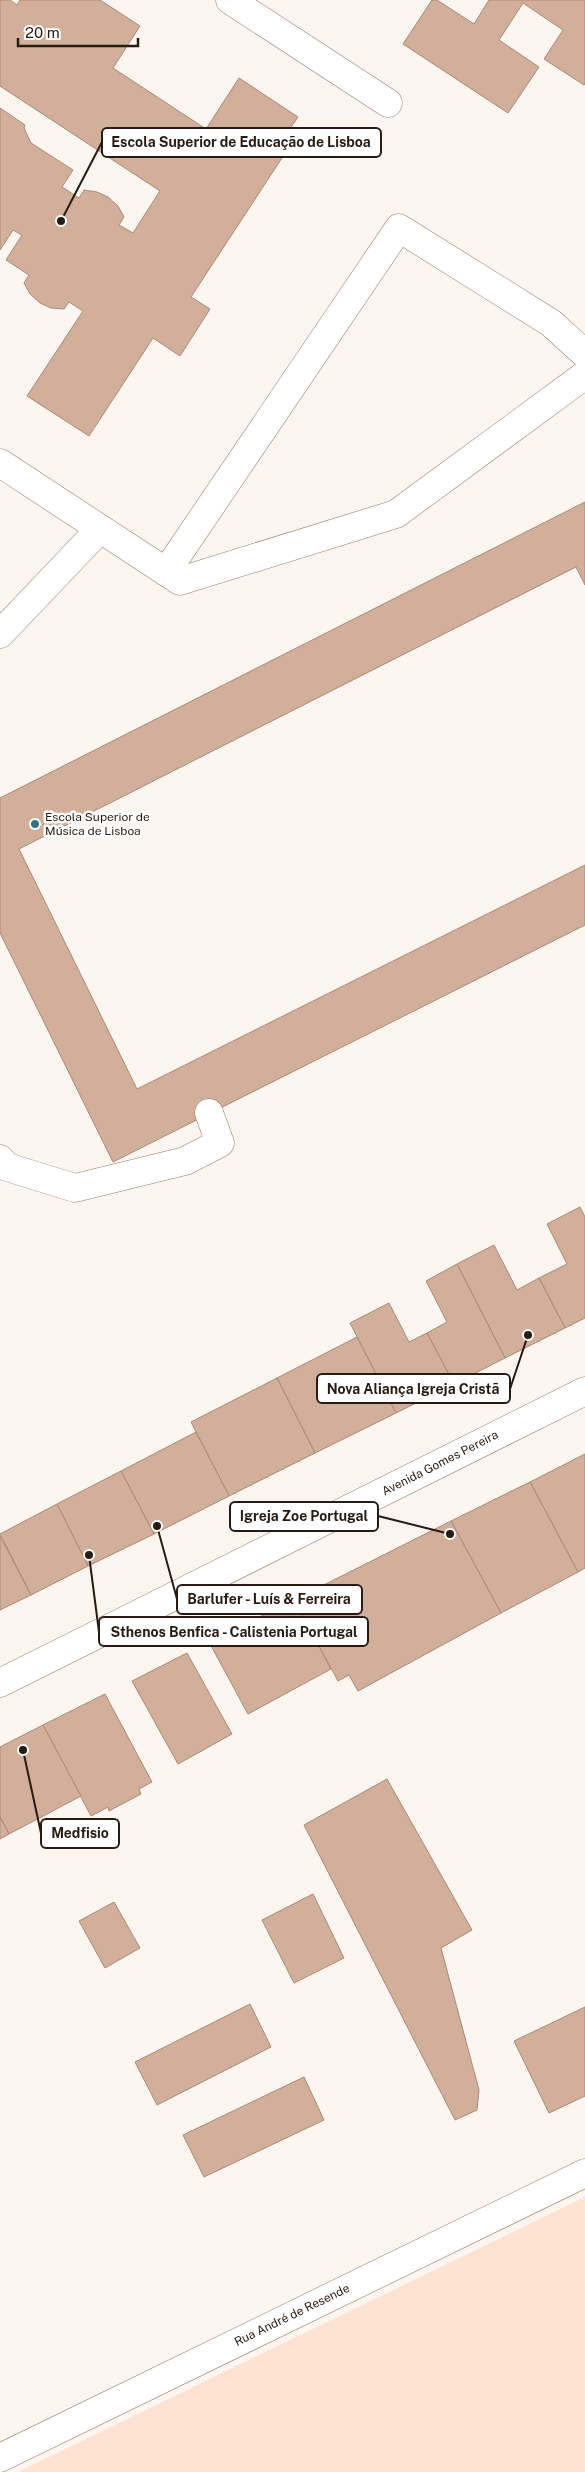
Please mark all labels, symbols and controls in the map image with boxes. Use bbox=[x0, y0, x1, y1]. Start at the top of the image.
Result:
scale bar bbox=[18, 15, 138, 47]
text: 20 m bbox=[25, 24, 60, 41]
callout: Escola Superior de Educação de Lisboa bbox=[102, 128, 381, 157]
text: Escola Superior de Educação de Lisboa bbox=[111, 134, 371, 150]
place label: Escola Superior de Música de Lisboa bbox=[45, 810, 150, 838]
marker: Escola Superior de Música de Lisboa bbox=[29, 818, 41, 830]
callout: Nova Aliança Igreja Cristã bbox=[317, 1374, 510, 1403]
text: Nova Aliança Igreja Cristã bbox=[327, 1381, 499, 1397]
street label: Avenida Gomes Pereira bbox=[379, 1428, 501, 1498]
callout: Igreja Zoe Portugal bbox=[230, 1502, 378, 1531]
text: Igreja Zoe Portugal bbox=[240, 1508, 369, 1524]
callout: Barlufer - Luís & Ferreira bbox=[177, 1585, 362, 1614]
text: Barlufer - Luís & Ferreira bbox=[187, 1591, 351, 1607]
callout: Sthenos Benfica - Calistenia Portugal bbox=[99, 1617, 368, 1646]
text: Sthenos Benfica - Calistenia Portugal bbox=[110, 1624, 358, 1640]
callout: Medfisio bbox=[41, 1819, 119, 1848]
text: Medfisio bbox=[51, 1825, 109, 1841]
street label: Rua André de Resende bbox=[232, 2281, 352, 2349]

